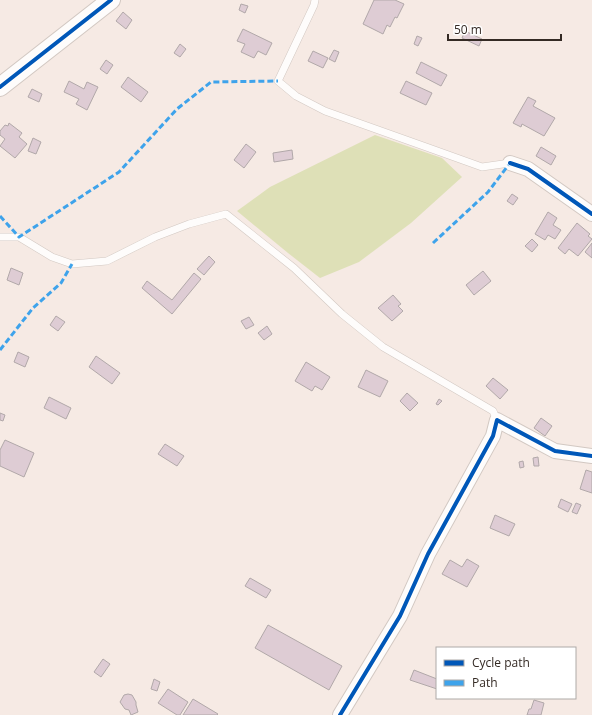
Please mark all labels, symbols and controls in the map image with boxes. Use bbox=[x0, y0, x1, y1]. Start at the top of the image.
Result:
scale bar bbox=[448, 16, 561, 42]
text: 50 m bbox=[454, 21, 482, 38]
legend bbox=[436, 647, 576, 699]
text: Cycle path bbox=[472, 654, 530, 671]
text: Path bbox=[472, 674, 498, 691]

